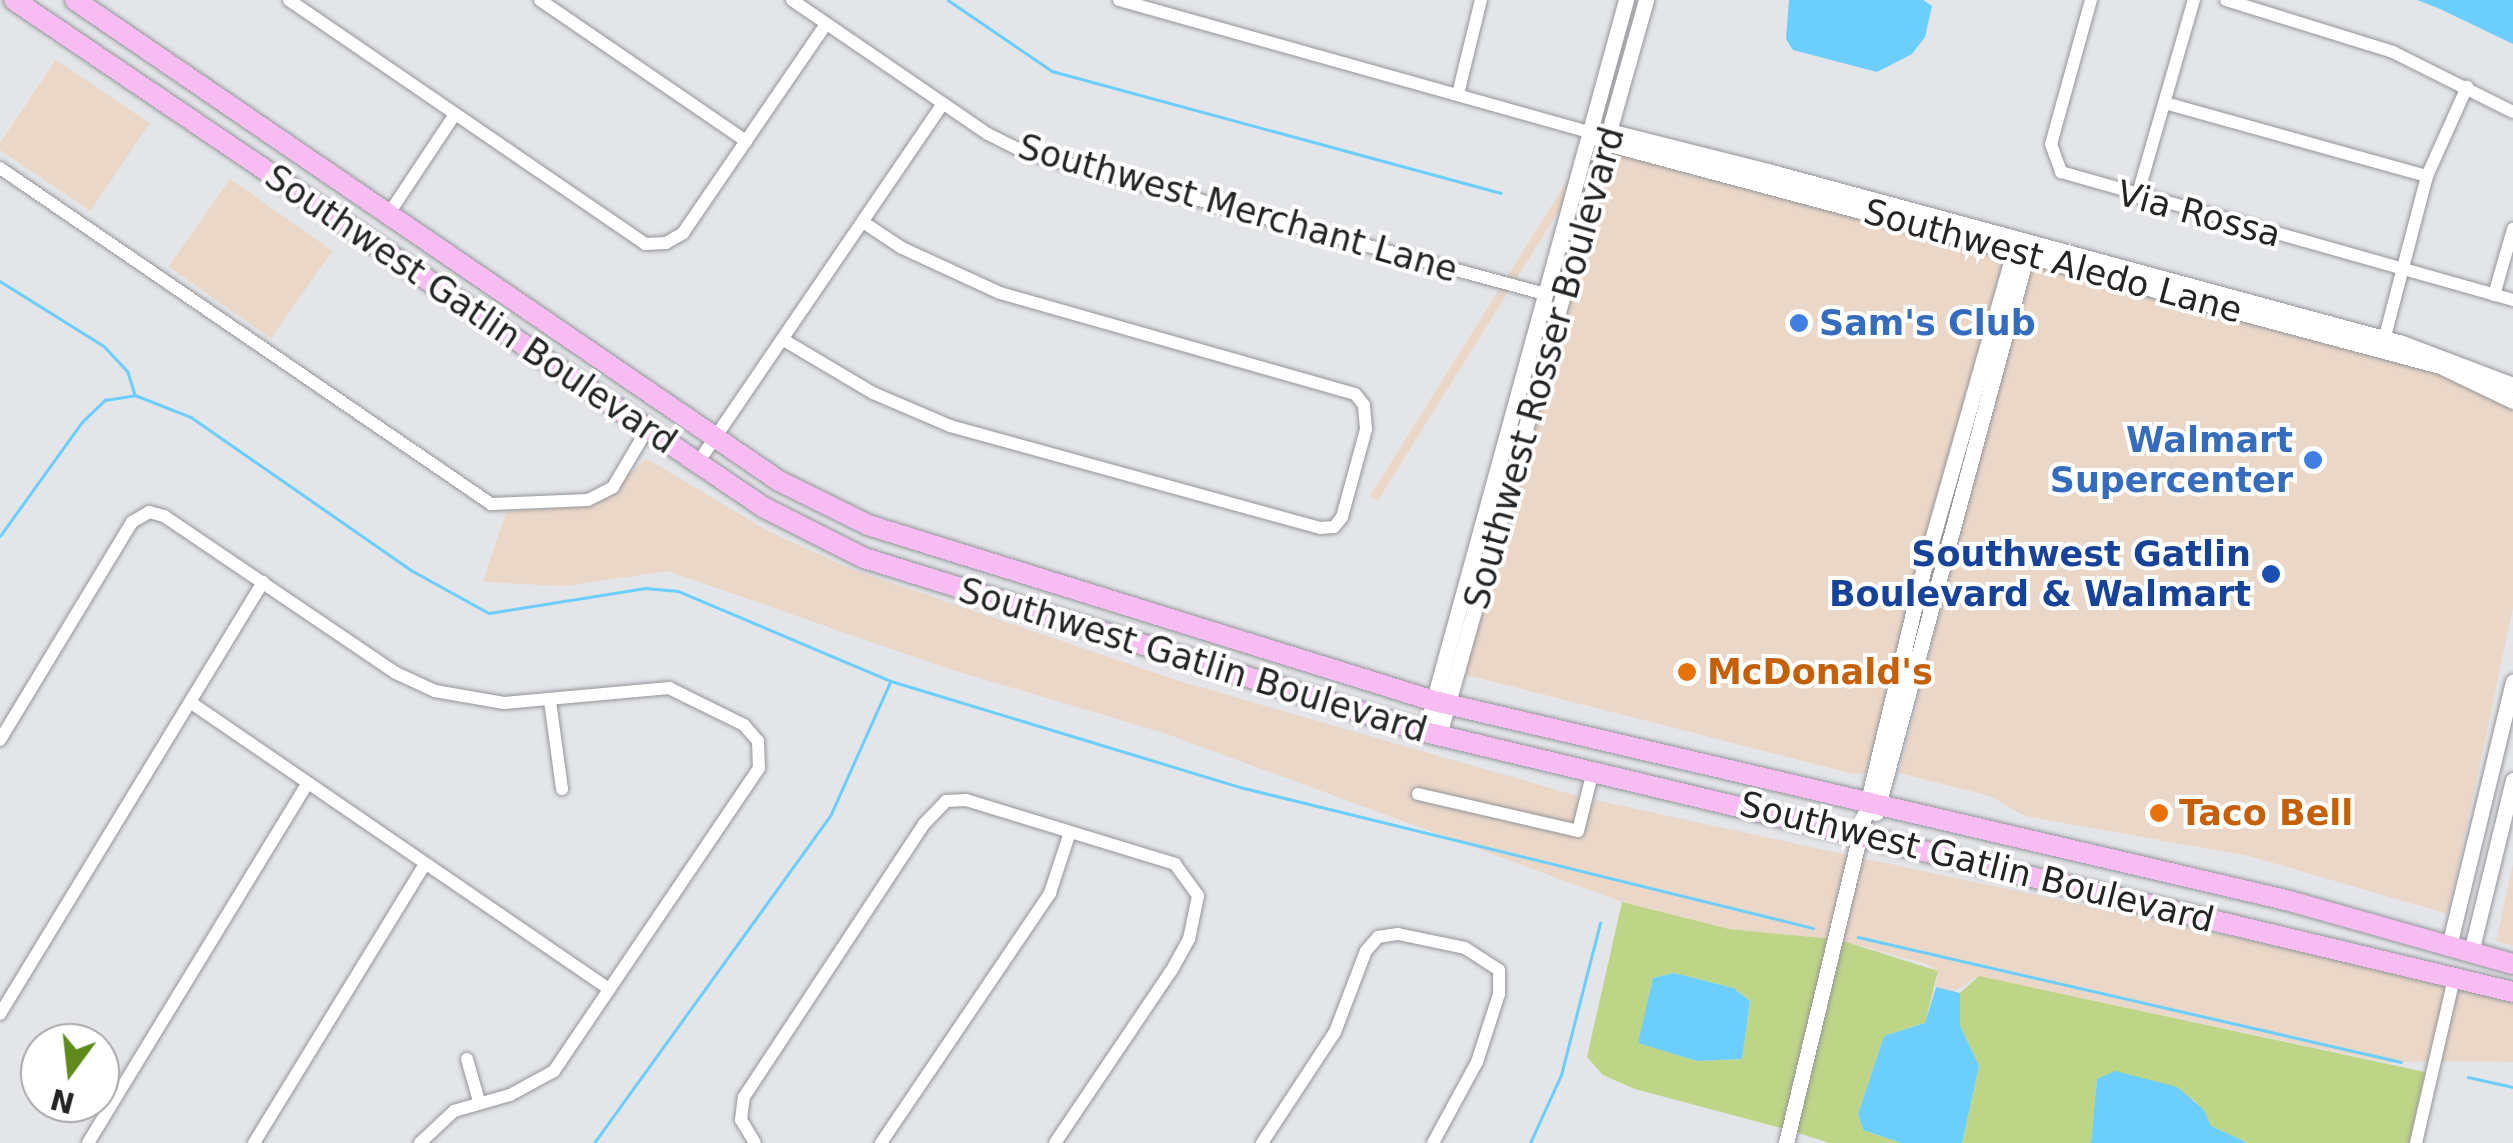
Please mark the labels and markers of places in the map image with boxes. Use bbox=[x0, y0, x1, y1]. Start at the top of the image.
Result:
place label: Sam's Club bbox=[1819, 302, 2036, 344]
marker: Sam's Club bbox=[1788, 312, 1810, 334]
place label: Walmart Supercenter bbox=[2050, 419, 2293, 501]
marker: Walmart Supercenter bbox=[2302, 449, 2324, 471]
place label: Southwest Gatlin Boulevard & Walmart bbox=[1829, 533, 2251, 615]
marker: Southwest Gatlin Boulevard & Walmart bbox=[2260, 563, 2282, 585]
place label: McDonald's bbox=[1707, 651, 1933, 693]
marker: McDonald's bbox=[1676, 661, 1698, 683]
place label: Taco Bell bbox=[2179, 792, 2353, 834]
marker: Taco Bell bbox=[2148, 802, 2170, 824]

